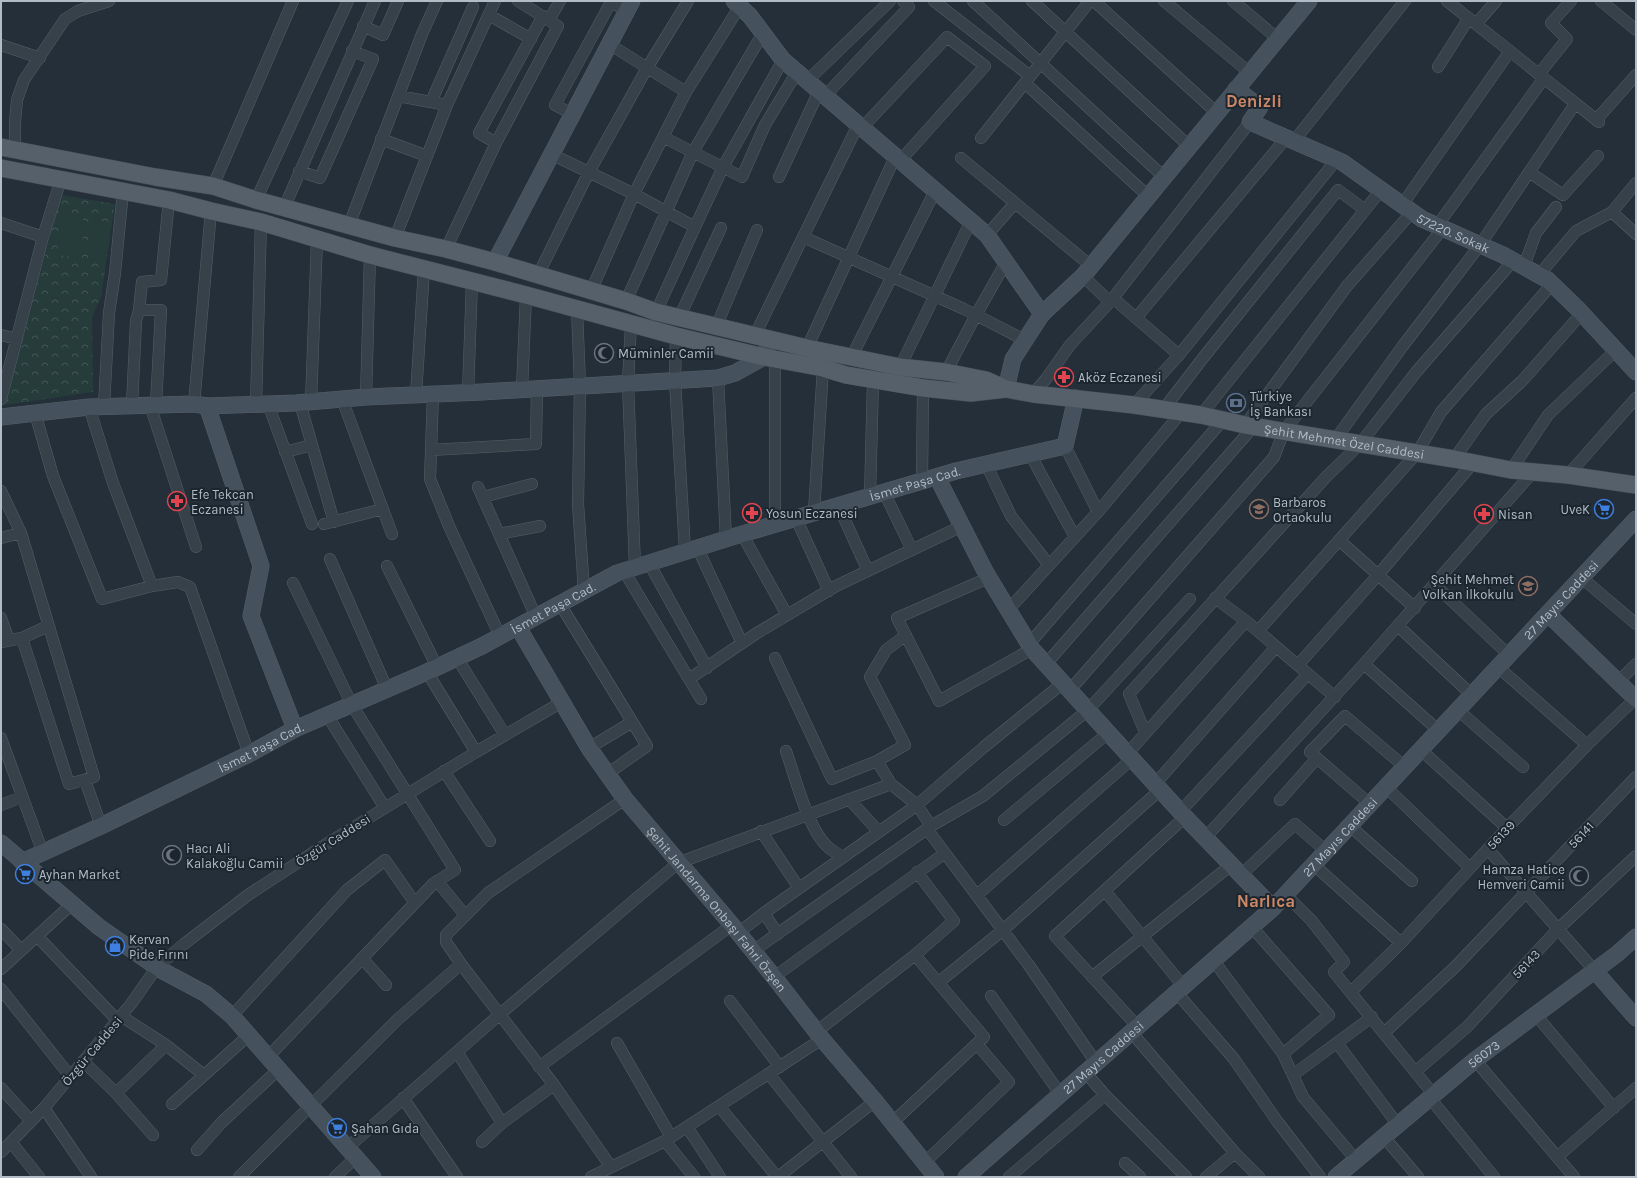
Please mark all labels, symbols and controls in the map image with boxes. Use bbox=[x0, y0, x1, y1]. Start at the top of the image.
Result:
district label: Denizli bbox=[1226, 91, 1282, 111]
street label: 57220. Sokak bbox=[1414, 210, 1492, 256]
mosque icon: Müminler Camii bbox=[593, 342, 615, 364]
place label: Müminler Camii bbox=[618, 346, 714, 361]
pharmacy icon: Aköz Eczanesi bbox=[1053, 366, 1075, 388]
place label: Aköz Eczanesi bbox=[1078, 370, 1162, 385]
place label: Türkiye İş Bankası bbox=[1250, 389, 1312, 419]
bank icon: Türkiye İş Bankası bbox=[1225, 392, 1247, 414]
street label: Şehit Mehmet Özel Caddesi bbox=[1263, 421, 1426, 462]
street label: İsmet Paşa Cad. bbox=[868, 463, 962, 504]
place label: Efe Tekcan Eczanesi bbox=[191, 487, 254, 517]
pharmacy icon: Efe Tekcan Eczanesi bbox=[166, 490, 188, 512]
place label: Barbaros Ortaokulu bbox=[1273, 495, 1332, 525]
school or university icon: Barbaros Ortaokulu bbox=[1248, 498, 1270, 520]
supermarket icon: UveK bbox=[1593, 498, 1615, 520]
pharmacy icon: Yosun Eczanesi bbox=[741, 502, 763, 524]
place label: UveK bbox=[1560, 502, 1590, 517]
pharmacy icon: Nisan bbox=[1473, 503, 1495, 525]
place label: Yosun Eczanesi bbox=[766, 506, 858, 521]
place label: Nisan bbox=[1498, 507, 1533, 522]
street label: 27 Mayıs Caddesi bbox=[1520, 557, 1601, 642]
place label: Şehit Mehmet Volkan İlkokulu bbox=[1423, 572, 1514, 602]
school or university icon: Şehit Mehmet Volkan İlkokulu bbox=[1517, 575, 1539, 597]
street label: İsmet Paşa Cad. bbox=[508, 579, 598, 637]
street label: İsmet Paşa Cad. bbox=[216, 719, 306, 775]
street label: 27 Mayıs Caddesi bbox=[1299, 794, 1380, 879]
street label: Özgür Caddesi bbox=[292, 810, 373, 869]
street label: 56139 bbox=[1484, 817, 1518, 853]
street label: 56141 bbox=[1565, 819, 1597, 851]
street label: Şehit Jandarma Onbaşı Fahri Özşen bbox=[644, 823, 790, 995]
place label: Hacı Ali Kalakoğlu Camii bbox=[186, 841, 283, 871]
mosque icon: Hacı Ali Kalakoğlu Camii bbox=[161, 844, 183, 866]
place label: Hamza Hatice Hemveri Camii bbox=[1478, 862, 1565, 892]
supermarket icon: Ayhan Market bbox=[14, 863, 36, 885]
mosque icon: Hamza Hatice Hemveri Camii bbox=[1568, 865, 1590, 887]
place label: Ayhan Market bbox=[39, 867, 120, 882]
district label: Narlıca bbox=[1237, 891, 1295, 911]
place label: Kervan Pide Fırını bbox=[129, 932, 189, 962]
shop icon: Kervan Pide Fırını bbox=[104, 935, 126, 957]
street label: 56143 bbox=[1509, 946, 1543, 982]
street label: Özgür Caddesi bbox=[58, 1013, 125, 1089]
street label: 27 Mayıs Caddesi bbox=[1059, 1018, 1146, 1097]
street label: 56073 bbox=[1464, 1037, 1502, 1071]
supermarket icon: Şahan Gıda bbox=[326, 1117, 348, 1139]
place label: Şahan Gıda bbox=[351, 1121, 419, 1136]

